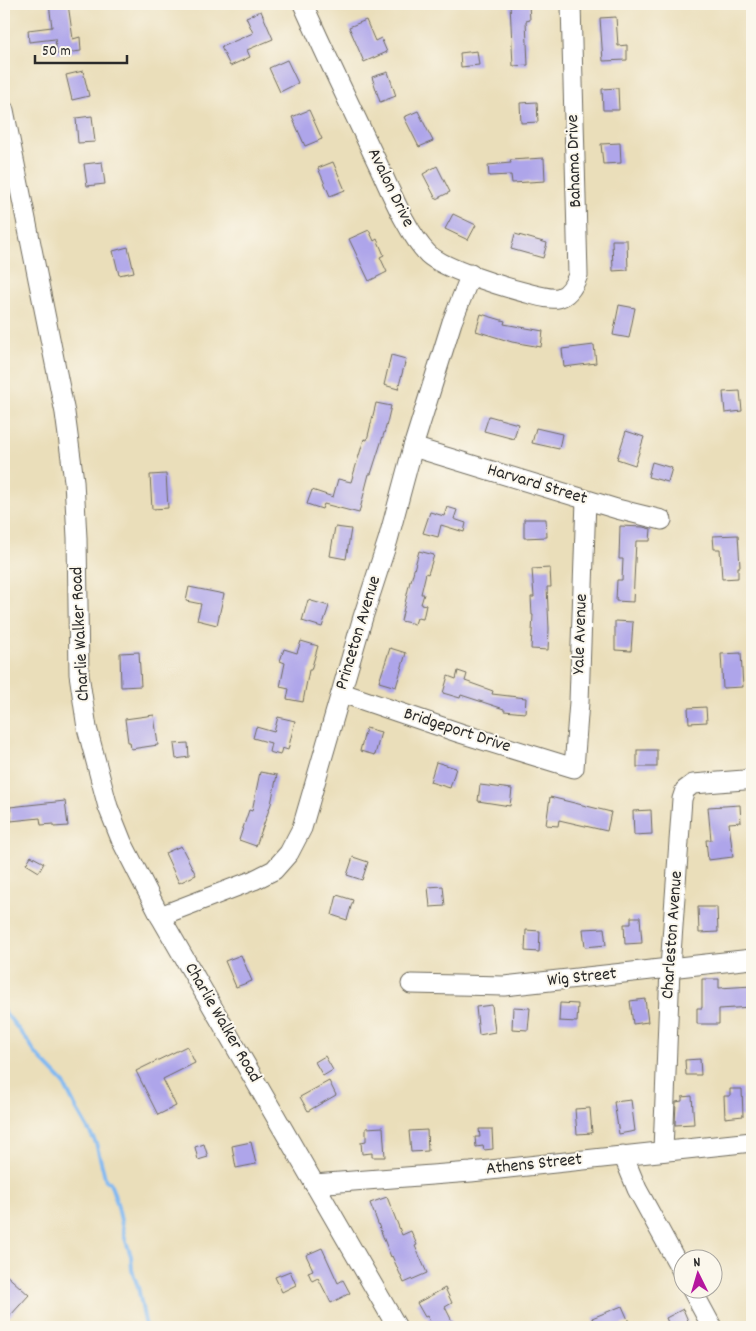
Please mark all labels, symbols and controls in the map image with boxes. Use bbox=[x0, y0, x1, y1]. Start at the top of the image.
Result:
scale bar bbox=[35, 32, 128, 64]
text: 50 m bbox=[42, 41, 71, 63]
street label: Bahama Drive bbox=[561, 114, 589, 208]
street label: Avalon Drive bbox=[360, 144, 420, 232]
street label: Harvard Street bbox=[484, 458, 590, 512]
street label: Charlie Walker Road bbox=[65, 566, 97, 702]
street label: Princeton Avenue bbox=[330, 573, 388, 693]
street label: Yale Avenue bbox=[567, 593, 595, 675]
street label: Bridgeport Drive bbox=[400, 702, 514, 760]
street label: Charleston Avenue bbox=[656, 870, 690, 1000]
street label: Charlie Walker Road bbox=[177, 958, 267, 1088]
street label: Wig Street bbox=[546, 962, 618, 994]
street label: Athens Street bbox=[485, 1147, 584, 1182]
north arrow bbox=[674, 1248, 724, 1298]
text: N bbox=[693, 1253, 701, 1273]

